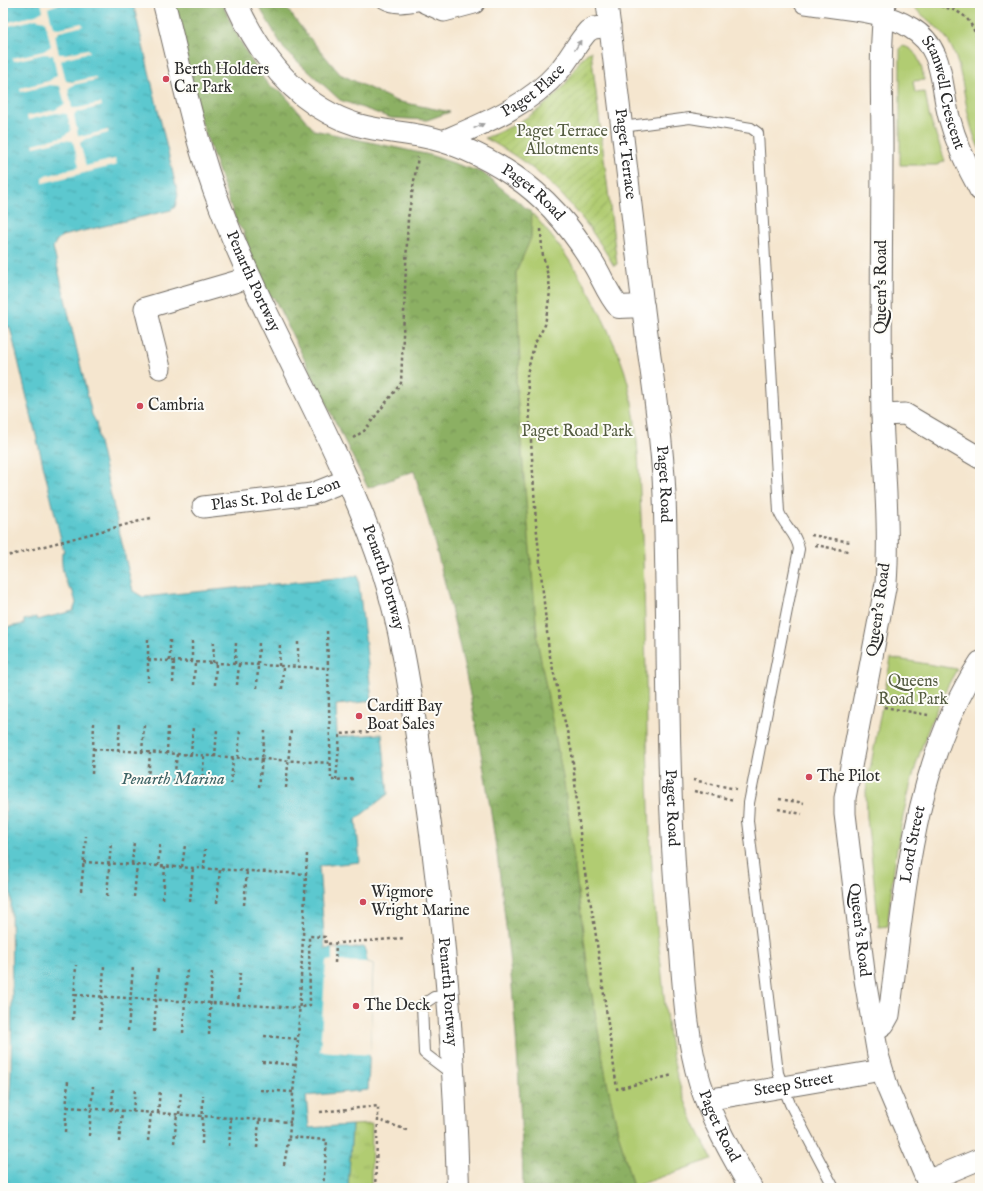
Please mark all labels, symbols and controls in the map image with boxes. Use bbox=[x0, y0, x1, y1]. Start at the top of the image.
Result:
street label: Stanwell Crescent bbox=[916, 32, 969, 153]
one-way arrow bbox=[574, 39, 581, 51]
place label: Berth Holders Car Park bbox=[174, 60, 269, 98]
street label: Paget Place bbox=[498, 61, 570, 122]
marker: Berth Holders Car Park bbox=[161, 74, 171, 84]
street label: Paget Terrace bbox=[610, 107, 640, 201]
one-way arrow bbox=[473, 122, 485, 128]
park label: Paget Terrace Allotments bbox=[516, 122, 608, 160]
street label: Paget Road bbox=[497, 160, 569, 225]
street label: Penarth Portway bbox=[221, 228, 285, 336]
street label: Queen's Road bbox=[872, 239, 892, 334]
place label: Cambria bbox=[148, 396, 204, 416]
marker: Cambria bbox=[135, 401, 145, 411]
park label: Paget Road Park bbox=[521, 422, 633, 442]
street label: Paget Road bbox=[651, 445, 675, 523]
street label: Plas St. Pol de Leon bbox=[210, 473, 344, 516]
street label: Penarth Portway bbox=[357, 522, 408, 632]
street label: Queen's Road bbox=[863, 562, 896, 658]
park label: Queens Road Park bbox=[878, 672, 948, 710]
place label: Cardiff Bay Boat Sales bbox=[367, 697, 442, 735]
marker: Cardiff Bay Boat Sales bbox=[354, 711, 364, 721]
place label: The Pilot bbox=[817, 767, 880, 787]
water label: Penarth Marina bbox=[121, 769, 225, 790]
street label: Paget Road bbox=[660, 769, 683, 848]
marker: The Pilot bbox=[804, 772, 814, 782]
street label: Lord Street bbox=[896, 803, 931, 884]
street label: Queen's Road bbox=[843, 882, 875, 978]
place label: Wigmore Wright Marine bbox=[371, 883, 470, 921]
marker: Wigmore Wright Marine bbox=[358, 897, 368, 907]
street label: Penarth Portway bbox=[433, 936, 462, 1047]
place label: The Deck bbox=[364, 996, 431, 1016]
marker: The Deck bbox=[351, 1001, 361, 1011]
street label: Steep Street bbox=[752, 1068, 836, 1102]
street label: Paget Road bbox=[693, 1087, 744, 1166]

